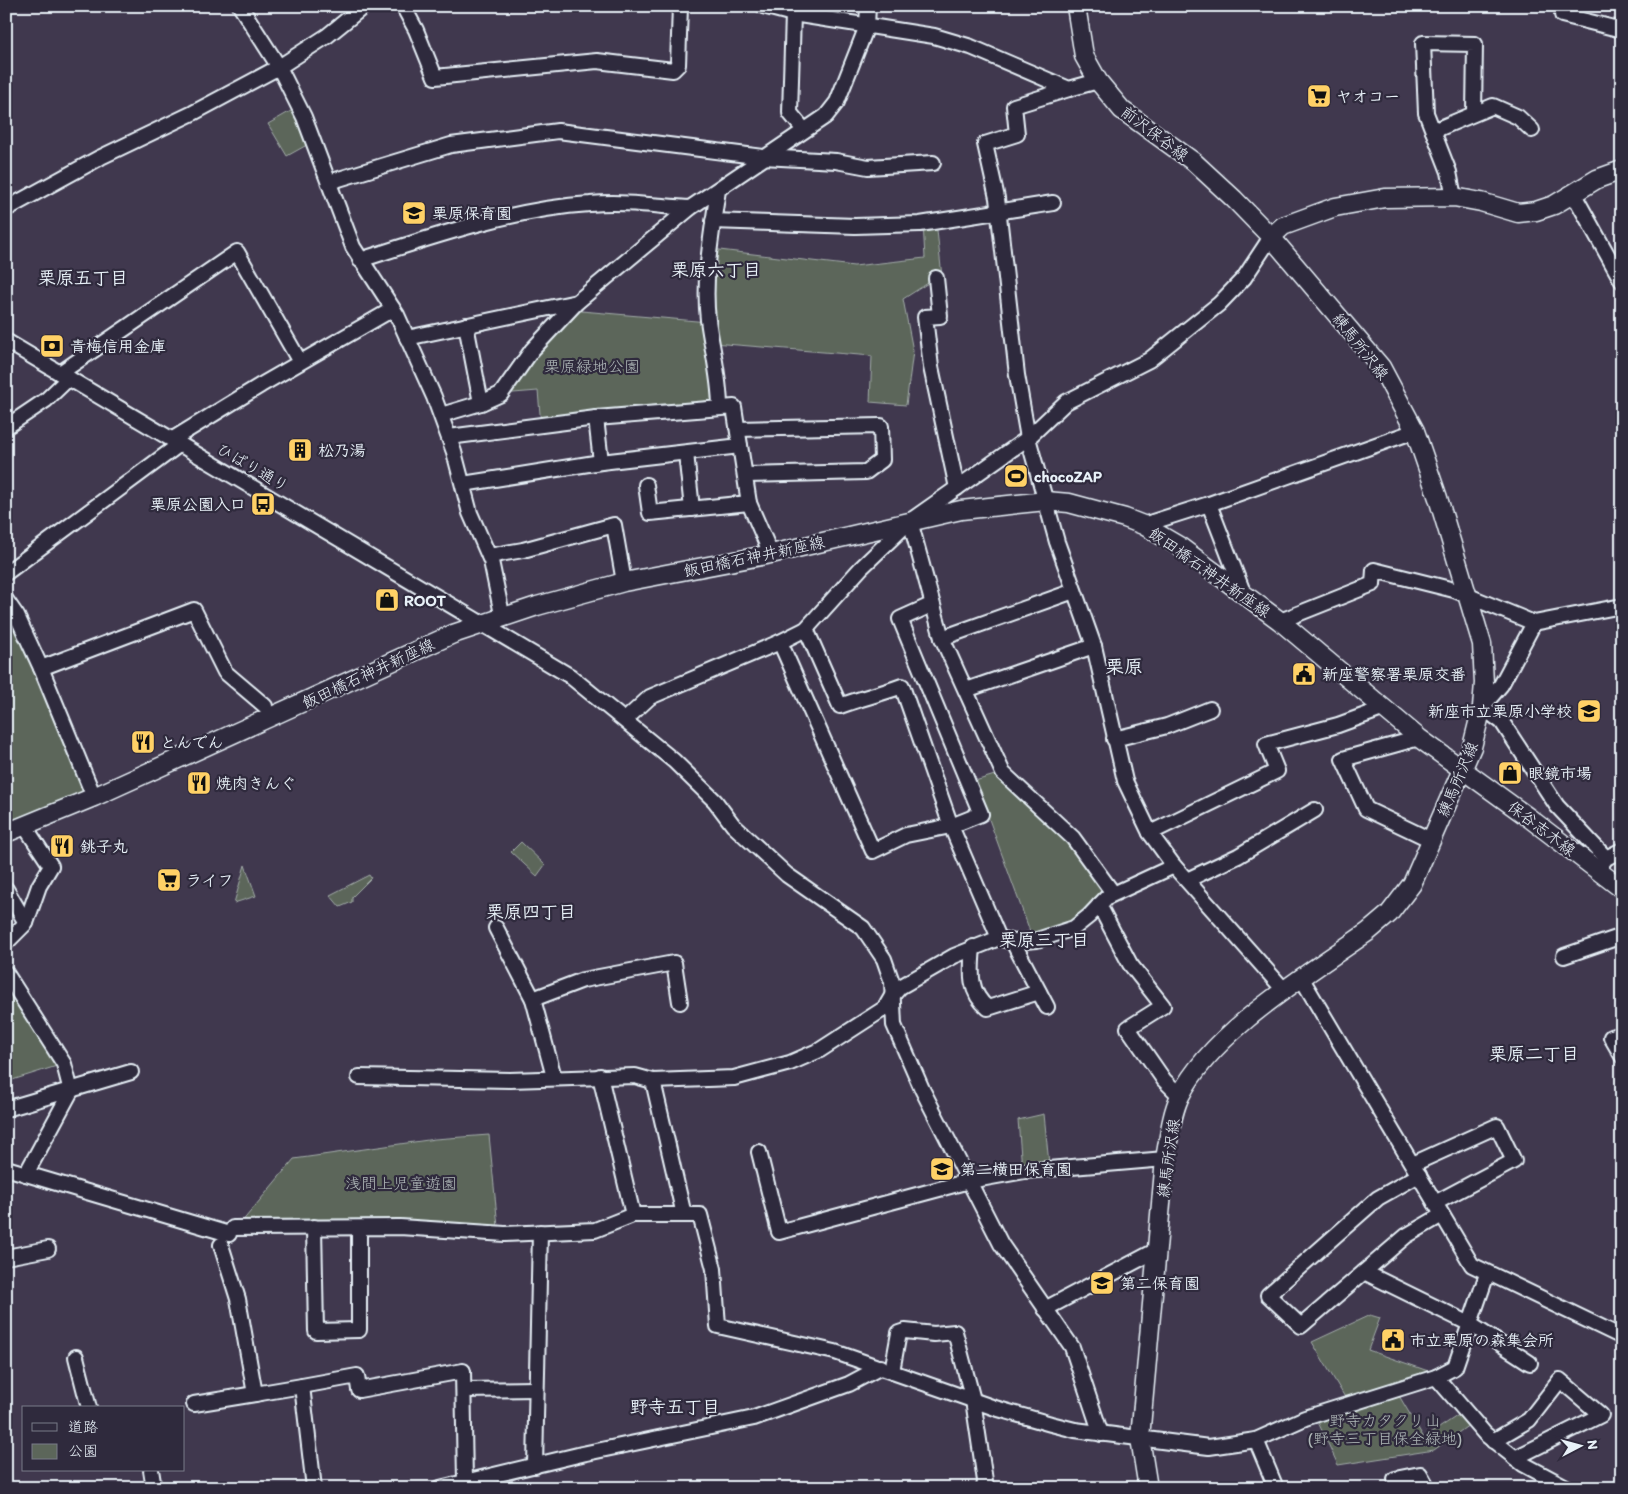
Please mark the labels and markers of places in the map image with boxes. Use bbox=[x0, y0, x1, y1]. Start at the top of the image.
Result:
supermarket icon: ヤオコー bbox=[1306, 83, 1332, 109]
place label: ヤオコー bbox=[1336, 87, 1400, 106]
school or university icon: 栗原保育園 bbox=[401, 200, 427, 226]
place label: 栗原保育園 bbox=[432, 204, 512, 223]
bank icon: 青梅信用金庫 bbox=[39, 333, 65, 359]
place label: 青梅信用金庫 bbox=[70, 337, 166, 356]
building icon: 松乃湯 bbox=[287, 437, 313, 463]
place label: 松乃湯 bbox=[318, 441, 366, 460]
sports icon: chocoZAP bbox=[1003, 463, 1029, 489]
place label: chocoZAP bbox=[1034, 467, 1103, 486]
bus stop icon: 栗原公園入口 bbox=[250, 491, 276, 517]
place label: 栗原公園入口 bbox=[150, 495, 246, 514]
shop icon: ROOT bbox=[374, 587, 400, 613]
place label: ROOT bbox=[404, 591, 447, 610]
public building icon: 新座警察署栗原交番 bbox=[1291, 661, 1317, 687]
place label: 新座警察署栗原交番 bbox=[1322, 665, 1466, 684]
school or university icon: 新座市立栗原小学校 bbox=[1576, 698, 1602, 724]
place label: 新座市立栗原小学校 bbox=[1428, 702, 1572, 721]
restaurant icon: とんでん bbox=[130, 729, 156, 755]
place label: とんでん bbox=[160, 733, 223, 752]
shop icon: 眼鏡市場 bbox=[1497, 760, 1523, 786]
place label: 眼鏡市場 bbox=[1528, 764, 1592, 783]
restaurant icon: 焼肉きんぐ bbox=[186, 770, 212, 796]
place label: 焼肉きんぐ bbox=[216, 774, 296, 793]
restaurant icon: 銚子丸 bbox=[49, 833, 75, 859]
place label: 銚子丸 bbox=[80, 837, 128, 856]
supermarket icon: ライフ bbox=[156, 867, 182, 893]
place label: ライフ bbox=[186, 871, 234, 890]
school or university icon: 第二横田保育園 bbox=[929, 1156, 955, 1182]
place label: 第二横田保育園 bbox=[960, 1160, 1072, 1179]
school or university icon: 第二保育園 bbox=[1089, 1270, 1115, 1296]
place label: 第二保育園 bbox=[1120, 1274, 1200, 1293]
public building icon: 市立栗原の森集会所 bbox=[1380, 1327, 1406, 1353]
place label: 市立栗原の森集会所 bbox=[1410, 1331, 1554, 1350]

